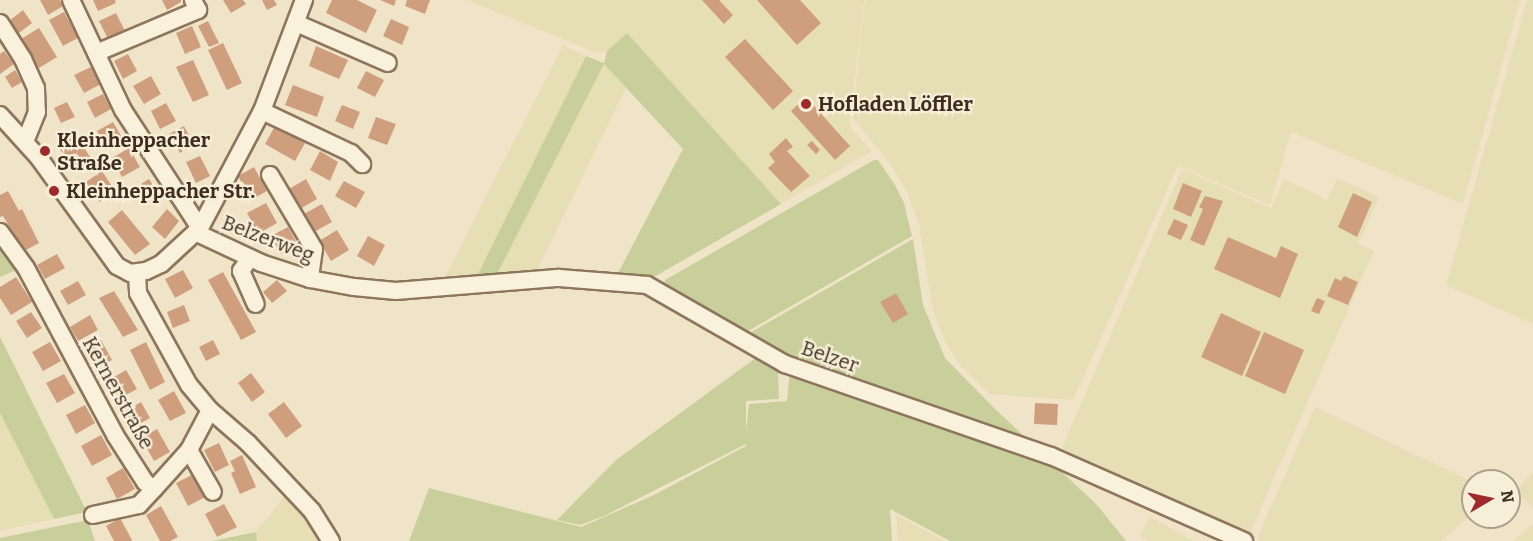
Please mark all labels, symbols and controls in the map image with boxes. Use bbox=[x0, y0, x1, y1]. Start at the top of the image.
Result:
place label: Hofladen Löffler bbox=[818, 92, 973, 116]
marker: Hofladen Löffler bbox=[799, 97, 813, 111]
place label: Kleinheppacher Straße bbox=[57, 128, 210, 175]
marker: Kleinheppacher Straße bbox=[38, 144, 52, 158]
place label: Kleinheppacher Str. bbox=[66, 179, 255, 203]
marker: Kleinheppacher Str. bbox=[47, 184, 61, 198]
street label: Belzerweg bbox=[219, 210, 317, 268]
street label: Kernerstraße bbox=[77, 333, 159, 453]
street label: Belzer bbox=[798, 336, 862, 378]
north arrow bbox=[1461, 469, 1521, 529]
text: N bbox=[1497, 489, 1518, 504]

